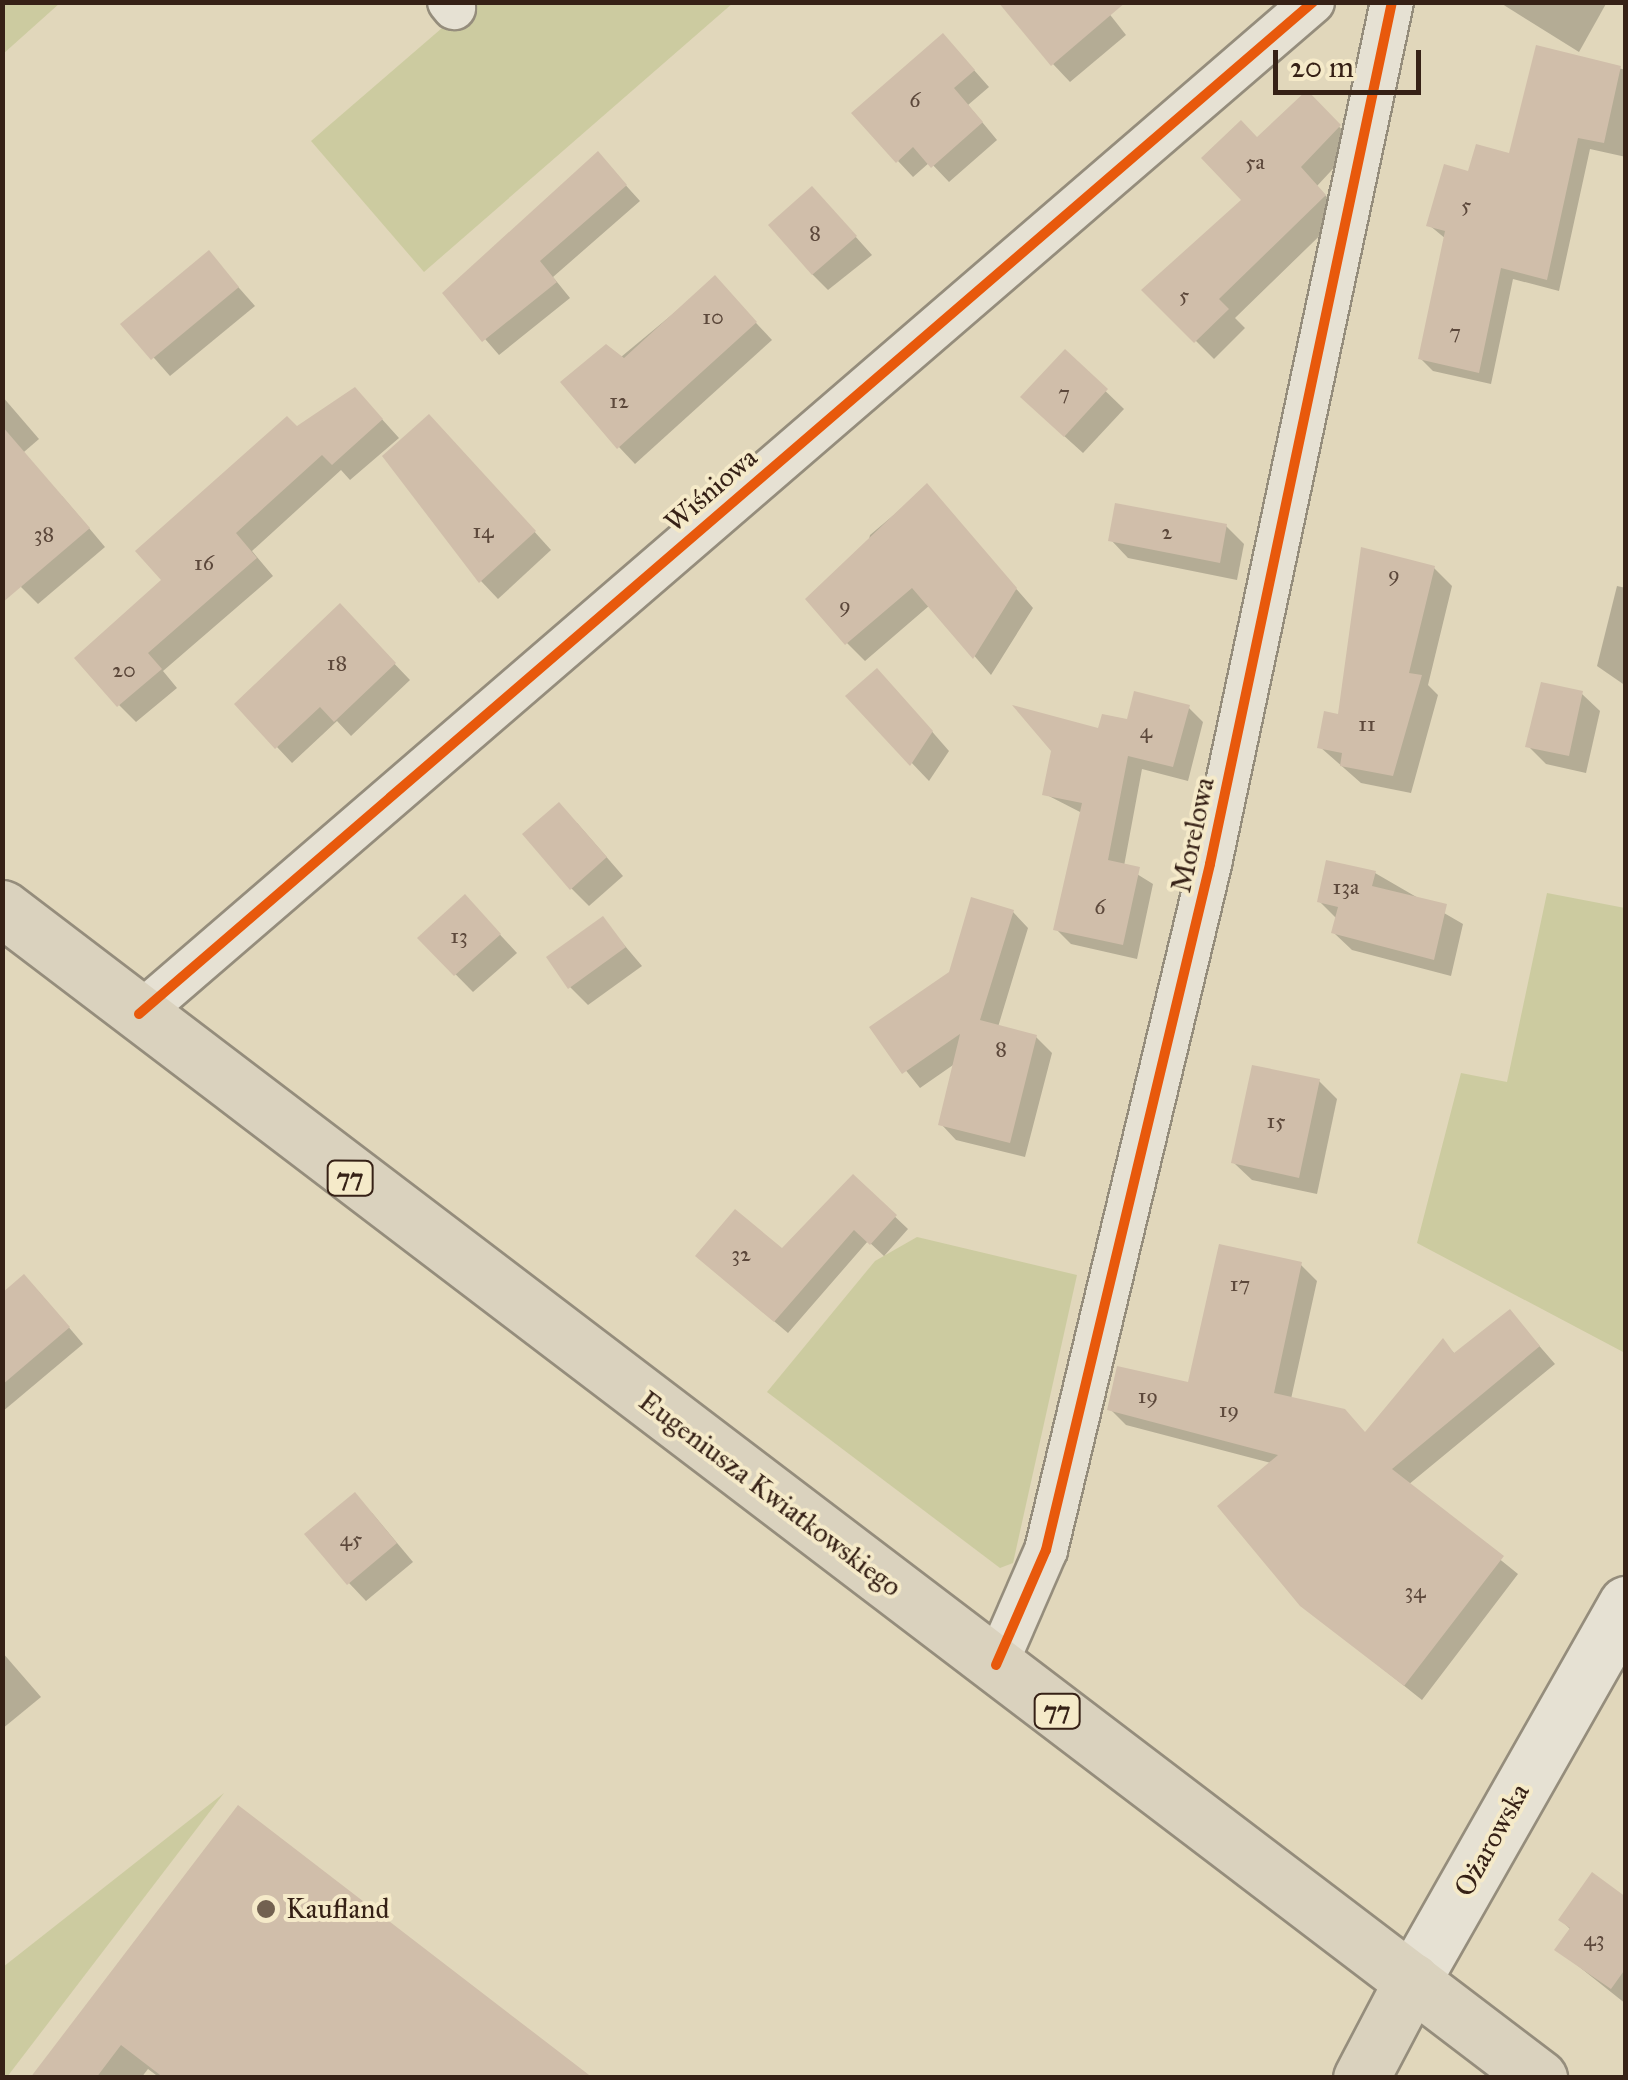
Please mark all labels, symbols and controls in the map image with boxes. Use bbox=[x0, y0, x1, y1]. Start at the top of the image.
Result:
scale bar bbox=[1278, 30, 1426, 92]
text: 20 m bbox=[1290, 49, 1354, 85]
house number: 6 bbox=[909, 87, 921, 113]
house number: 5a bbox=[1245, 149, 1265, 175]
house number: 5 bbox=[1461, 192, 1471, 218]
house number: 8 bbox=[809, 220, 821, 246]
house number: 5 bbox=[1179, 282, 1189, 308]
house number: 10 bbox=[702, 304, 724, 330]
house number: 7 bbox=[1449, 319, 1461, 345]
house number: 7 bbox=[1058, 380, 1070, 406]
house number: 12 bbox=[609, 388, 629, 414]
street label: Wiśniowa bbox=[658, 441, 764, 539]
house number: 14 bbox=[473, 518, 493, 544]
house number: 2 bbox=[1162, 519, 1172, 545]
house number: 38 bbox=[34, 521, 54, 547]
house number: 16 bbox=[194, 550, 214, 576]
house number: 9 bbox=[1388, 561, 1400, 587]
house number: 9 bbox=[839, 592, 851, 618]
house number: 18 bbox=[327, 650, 347, 676]
house number: 20 bbox=[112, 657, 136, 683]
house number: 11 bbox=[1358, 711, 1376, 737]
house number: 4 bbox=[1140, 718, 1152, 744]
street label: Morelowa bbox=[1164, 775, 1222, 895]
house number: 13a bbox=[1333, 874, 1359, 900]
house number: 6 bbox=[1094, 894, 1106, 920]
house number: 13 bbox=[450, 923, 468, 949]
house number: 8 bbox=[995, 1036, 1007, 1062]
house number: 15 bbox=[1267, 1108, 1285, 1134]
road number: 77 bbox=[325, 1158, 375, 1198]
house number: 32 bbox=[731, 1241, 751, 1267]
house number: 17 bbox=[1230, 1271, 1250, 1297]
house number: 19 bbox=[1138, 1383, 1158, 1409]
street label: Eugeniusza Kwiatkowskiego bbox=[632, 1384, 908, 1604]
house number: 19 bbox=[1219, 1397, 1239, 1423]
house number: 45 bbox=[340, 1526, 362, 1552]
house number: 34 bbox=[1404, 1578, 1426, 1604]
road number: 77 bbox=[1032, 1691, 1082, 1731]
street label: Ożarowska bbox=[1447, 1778, 1537, 1902]
place label: Kaufland bbox=[286, 1892, 389, 1926]
marker: Kaufland bbox=[255, 1898, 277, 1920]
house number: 43 bbox=[1583, 1926, 1605, 1952]

